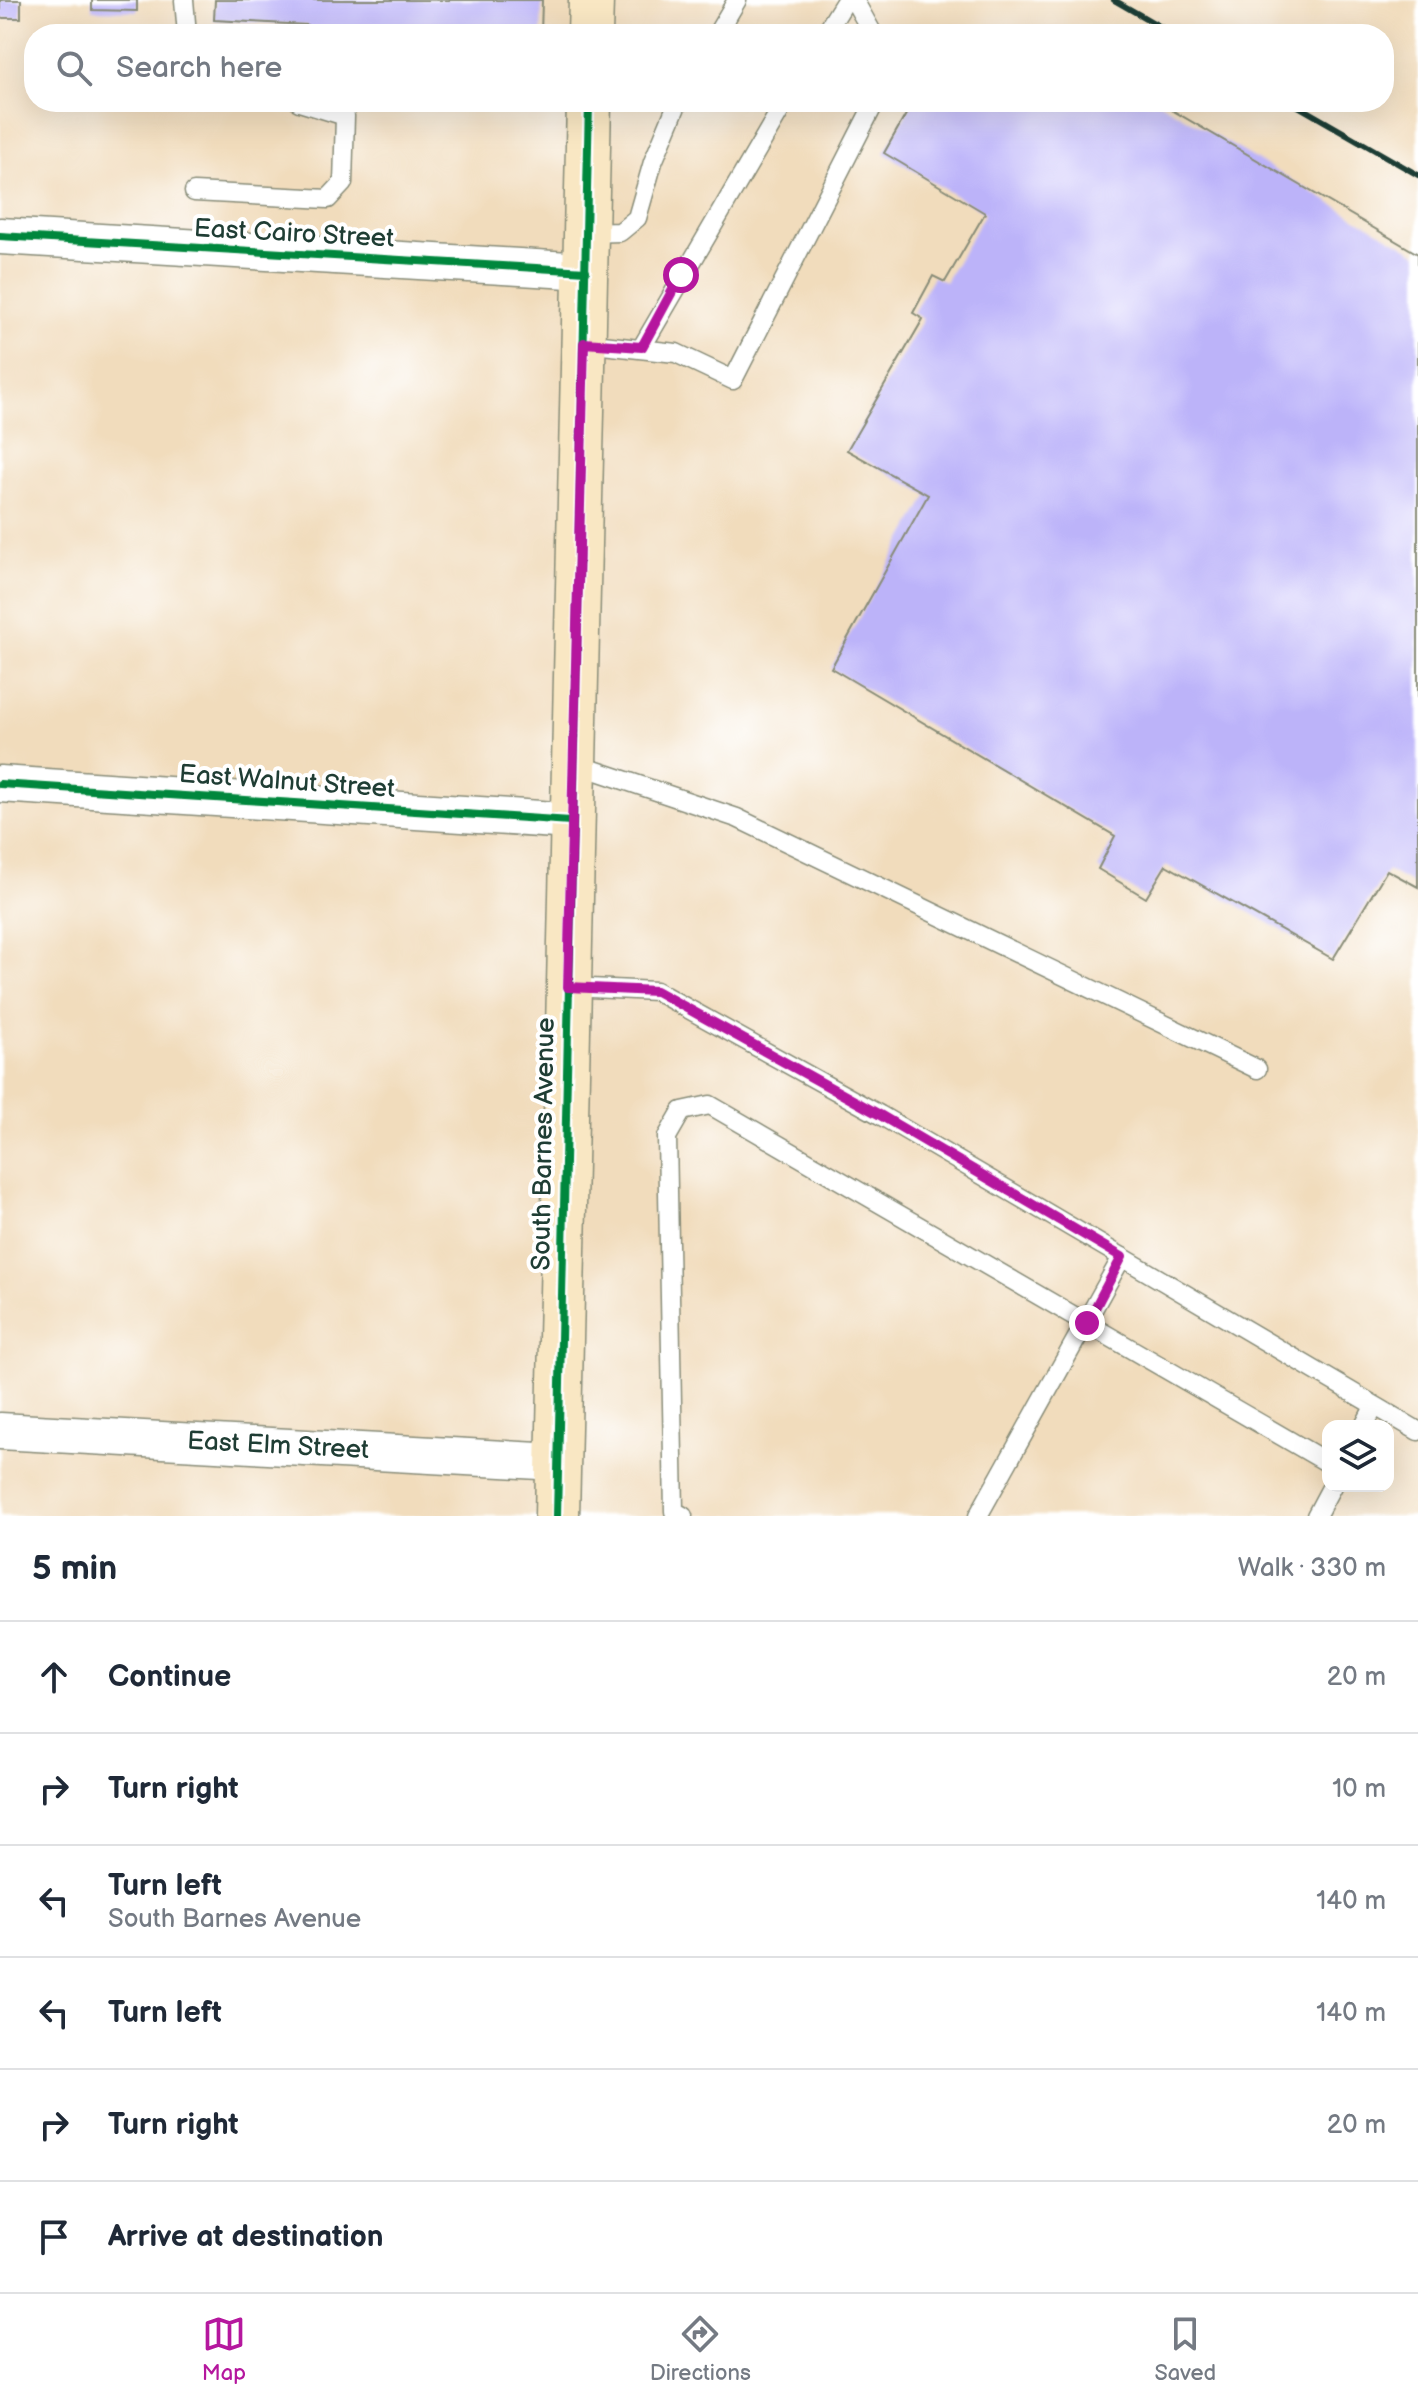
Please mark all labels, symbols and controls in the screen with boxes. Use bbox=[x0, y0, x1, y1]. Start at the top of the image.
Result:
search box bbox=[24, 24, 1394, 112]
icon: search bbox=[52, 46, 96, 90]
text: Search here bbox=[116, 50, 282, 86]
street label: East Cairo Street bbox=[193, 213, 395, 255]
route start bbox=[663, 257, 699, 293]
street label: East Walnut Street bbox=[178, 759, 396, 805]
street label: South Barnes Avenue bbox=[526, 1017, 562, 1271]
route end bbox=[1069, 1305, 1105, 1341]
map controls bbox=[1322, 1420, 1394, 1492]
button: layers bbox=[1322, 1420, 1394, 1492]
street label: East Elm Street bbox=[186, 1426, 370, 1466]
text: 5 min bbox=[32, 1548, 117, 1589]
text: Walk · 330 m bbox=[1238, 1553, 1386, 1584]
icon: ahead bbox=[32, 1655, 76, 1699]
text: Continue bbox=[108, 1659, 231, 1695]
text: 20 m bbox=[1327, 1662, 1386, 1693]
icon: right bbox=[32, 1767, 76, 1811]
text: Turn right bbox=[108, 1771, 239, 1807]
text: 10 m bbox=[1332, 1774, 1386, 1805]
text: Turn left bbox=[108, 1868, 222, 1904]
icon: left bbox=[32, 1879, 76, 1923]
text: 140 m bbox=[1316, 1886, 1386, 1917]
text: South Barnes Avenue bbox=[108, 1904, 361, 1935]
icon: left bbox=[32, 1991, 76, 2035]
text: Turn left bbox=[108, 1995, 222, 2031]
text: 140 m bbox=[1316, 1998, 1386, 2029]
icon: right bbox=[32, 2103, 76, 2147]
text: Turn right bbox=[108, 2107, 239, 2143]
text: 20 m bbox=[1327, 2110, 1386, 2141]
icon: arrive bbox=[32, 2215, 76, 2259]
text: Arrive at destination bbox=[108, 2219, 384, 2255]
tab: Map bbox=[202, 2312, 246, 2387]
tab: Directions bbox=[650, 2312, 751, 2387]
tab: Saved bbox=[1154, 2312, 1216, 2387]

